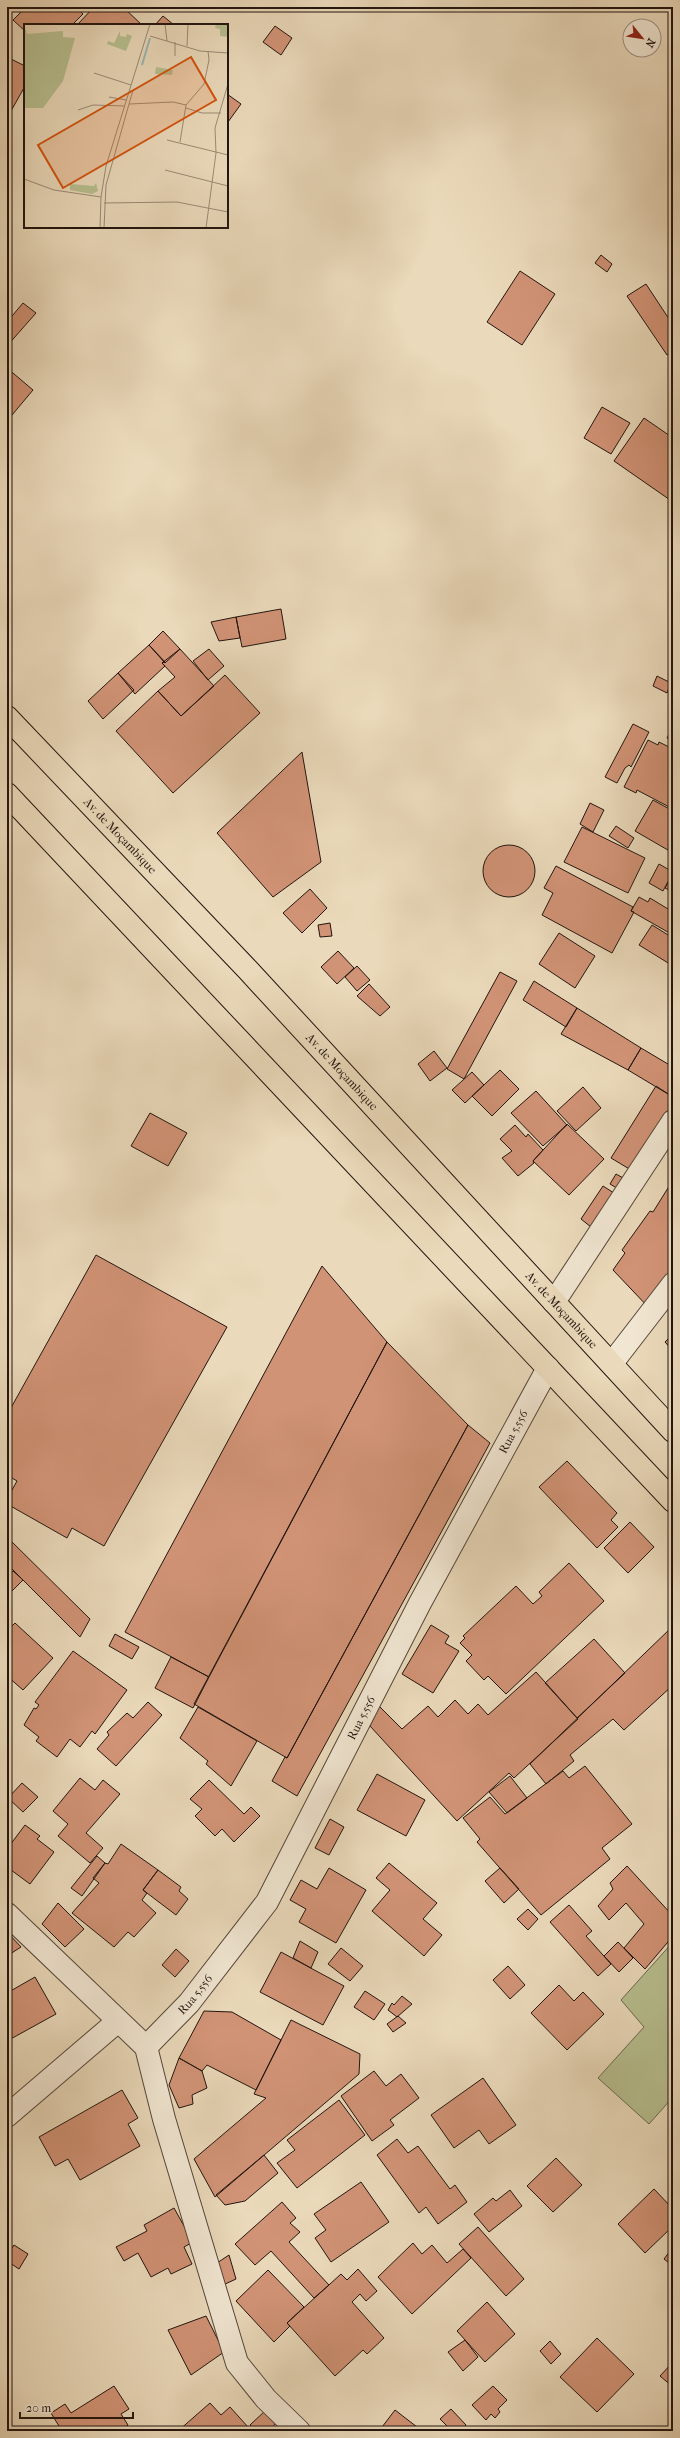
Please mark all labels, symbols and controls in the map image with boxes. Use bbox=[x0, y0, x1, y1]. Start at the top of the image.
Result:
north arrow bbox=[622, 18, 662, 58]
inset map bbox=[24, 24, 228, 228]
text: N bbox=[642, 36, 658, 50]
street label: Av. de Moçambique bbox=[80, 794, 159, 877]
street label: Av. de Moçambique bbox=[302, 1030, 381, 1113]
street label: Av. de Moçambique bbox=[522, 1268, 600, 1351]
street label: Rua 5.556 bbox=[496, 1407, 531, 1456]
street label: Rua 5.556 bbox=[344, 1693, 378, 1742]
street label: Rua 5.556 bbox=[175, 1971, 216, 2017]
scale bar bbox=[20, 2394, 133, 2420]
text: 20 m bbox=[26, 2401, 51, 2415]

